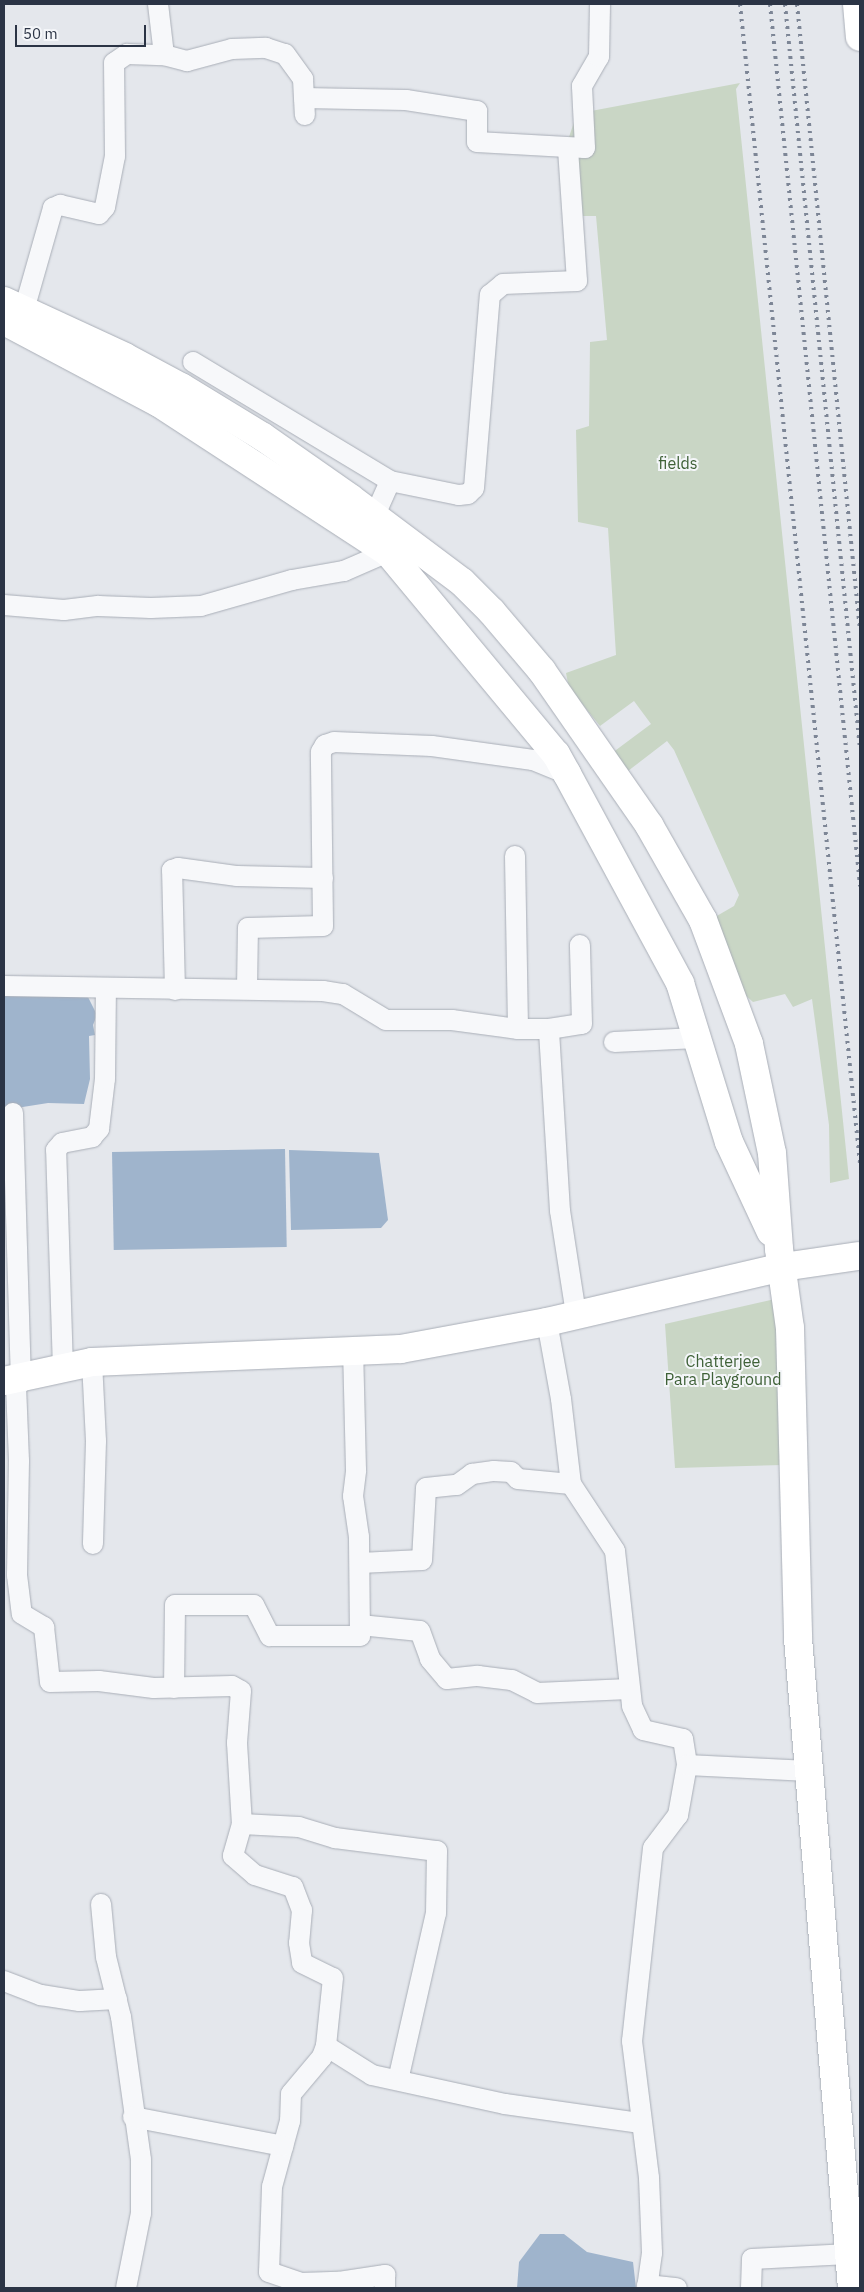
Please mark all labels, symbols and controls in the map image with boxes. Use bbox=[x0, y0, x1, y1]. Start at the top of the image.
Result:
scale bar bbox=[18, 15, 149, 47]
text: 50 m bbox=[23, 24, 58, 43]
park label: fields bbox=[658, 453, 698, 473]
park label: Chatterjee Para Playground bbox=[665, 1351, 781, 1389]

